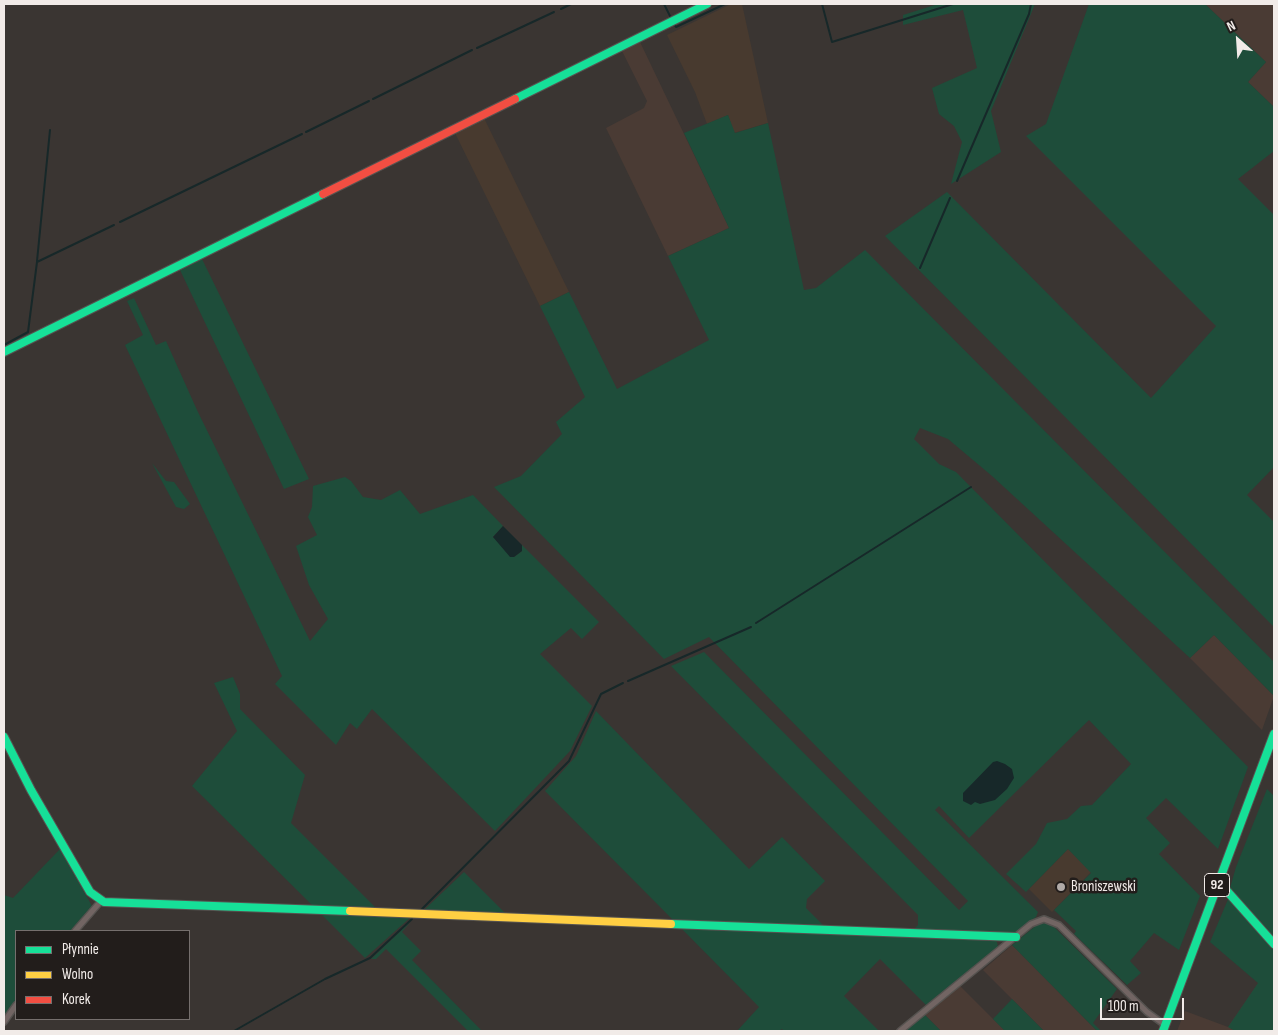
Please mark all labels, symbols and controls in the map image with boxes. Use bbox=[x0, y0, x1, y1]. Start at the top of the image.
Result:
north arrow bbox=[1213, 15, 1263, 65]
text: N bbox=[1224, 17, 1238, 35]
road number: 92 bbox=[1204, 874, 1230, 896]
place label: Broniszewski bbox=[1071, 878, 1136, 896]
marker: Broniszewski bbox=[1055, 881, 1067, 893]
legend bbox=[15, 930, 190, 1020]
text: Płynnie bbox=[62, 940, 99, 959]
text: Wolno bbox=[62, 965, 93, 984]
scale bar bbox=[1103, 988, 1187, 1020]
text: Korek bbox=[62, 990, 91, 1009]
text: 100 m bbox=[1108, 997, 1139, 1016]

